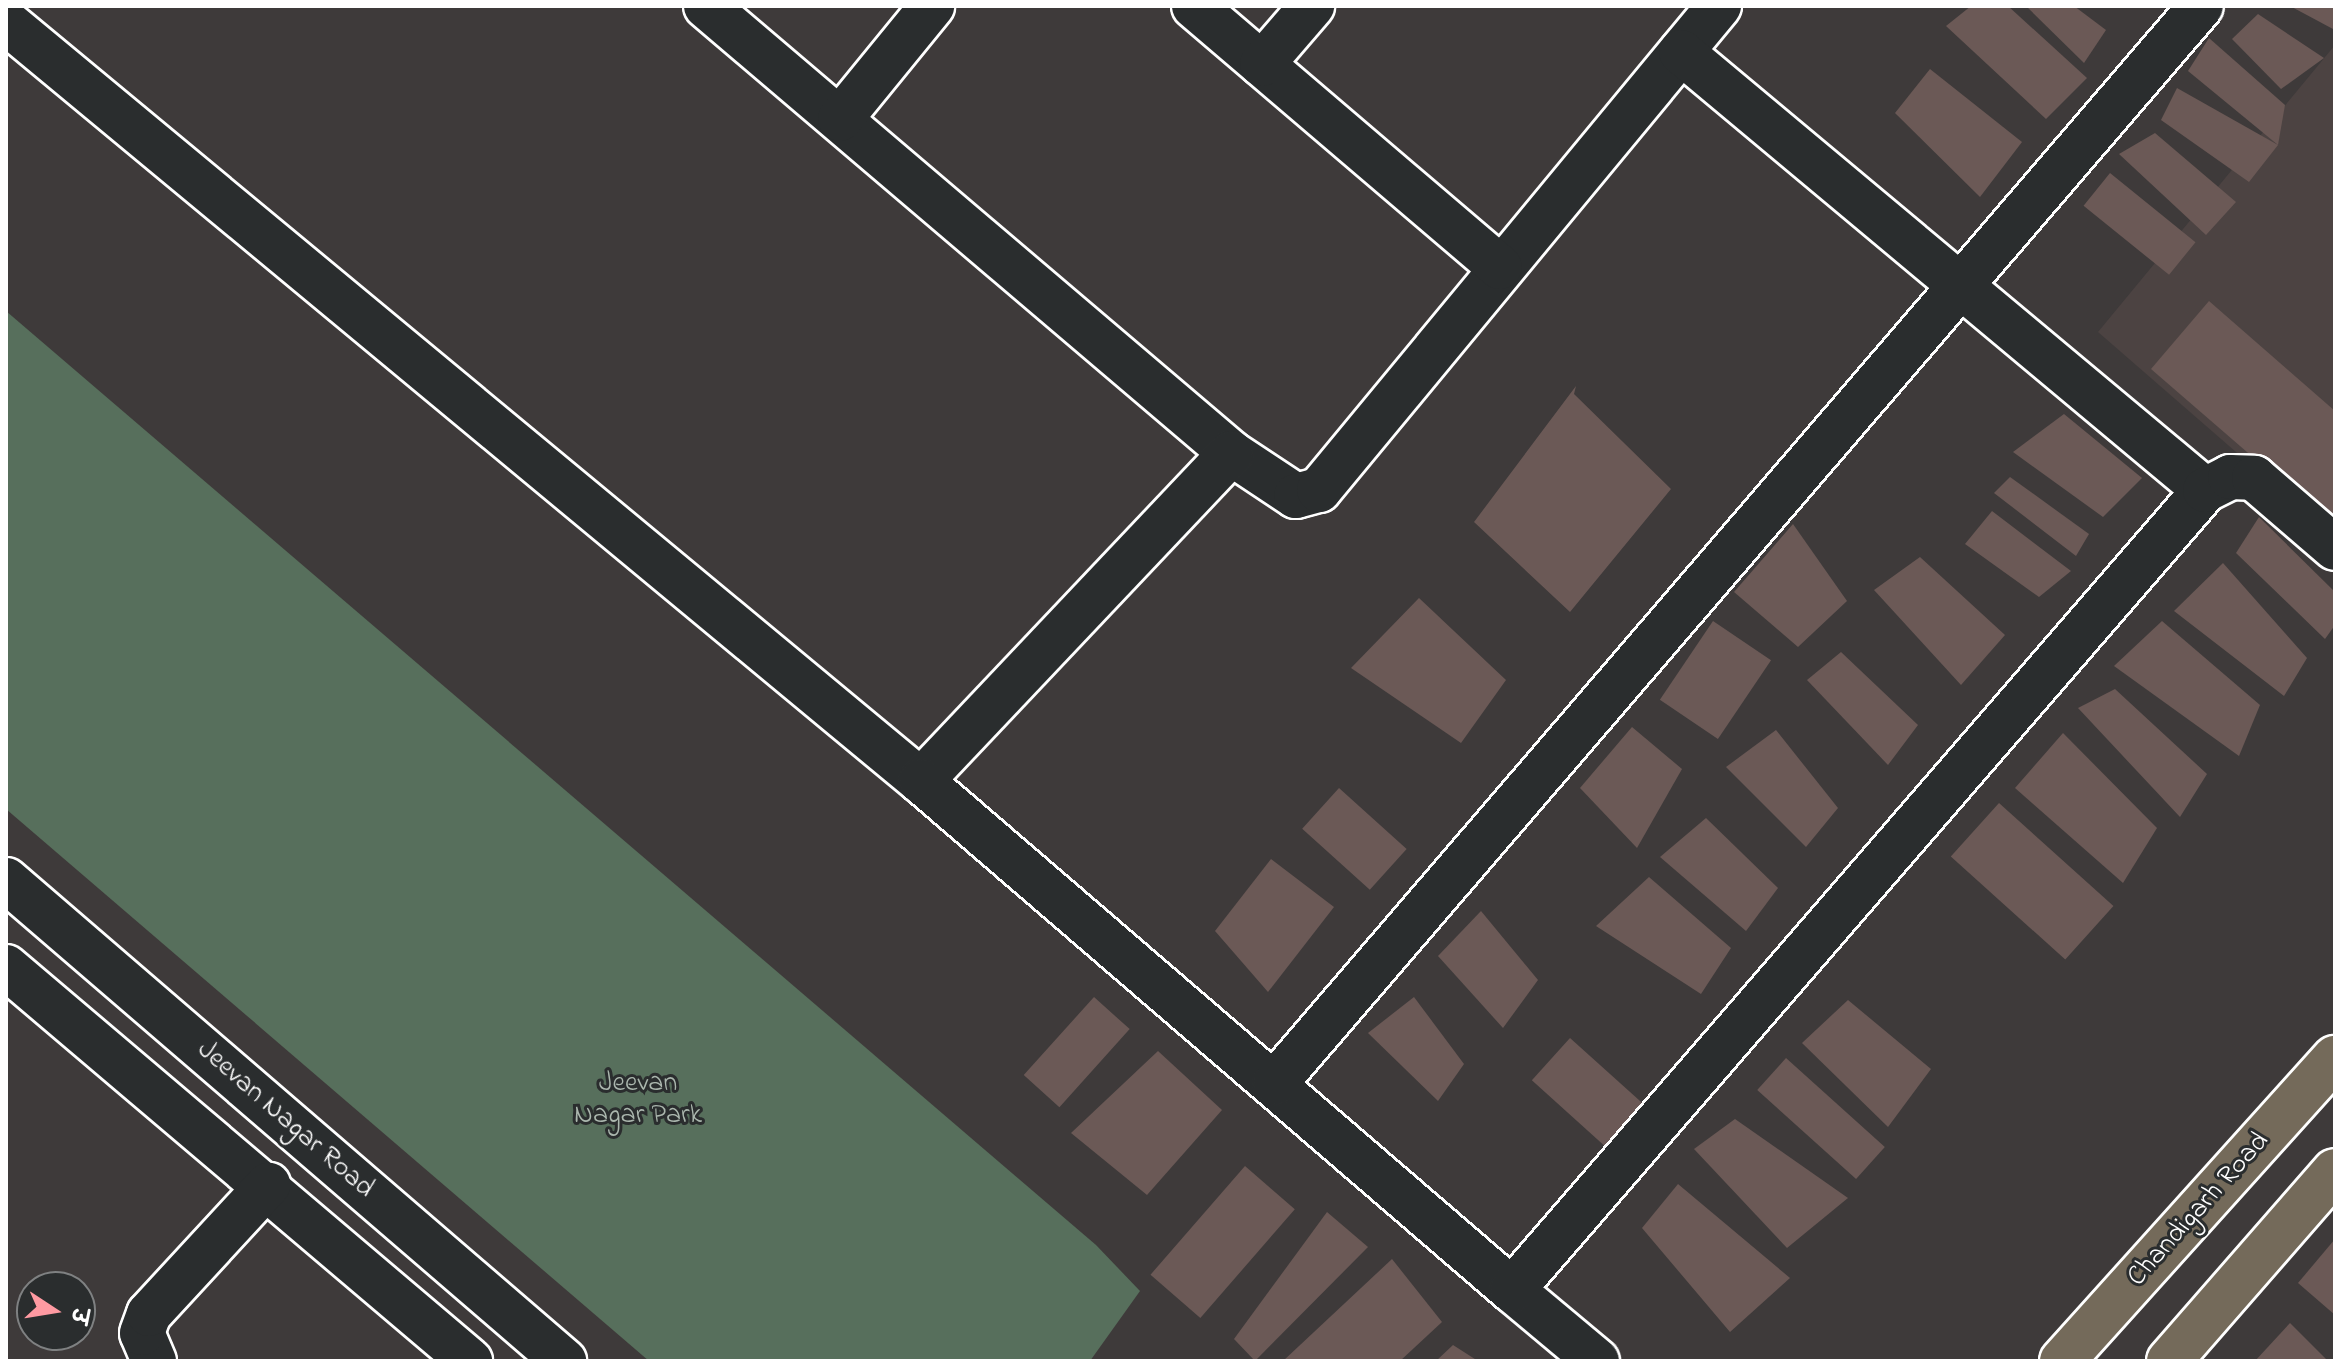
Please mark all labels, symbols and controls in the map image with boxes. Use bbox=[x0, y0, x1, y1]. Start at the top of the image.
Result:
street label: Jeevan Nagar Road bbox=[190, 1034, 380, 1206]
park label: Jeevan Nagar Park bbox=[574, 1067, 702, 1133]
street label: Chandigarh Road bbox=[2121, 1126, 2277, 1294]
north arrow bbox=[16, 1271, 96, 1351]
text: उ bbox=[60, 1305, 95, 1326]

